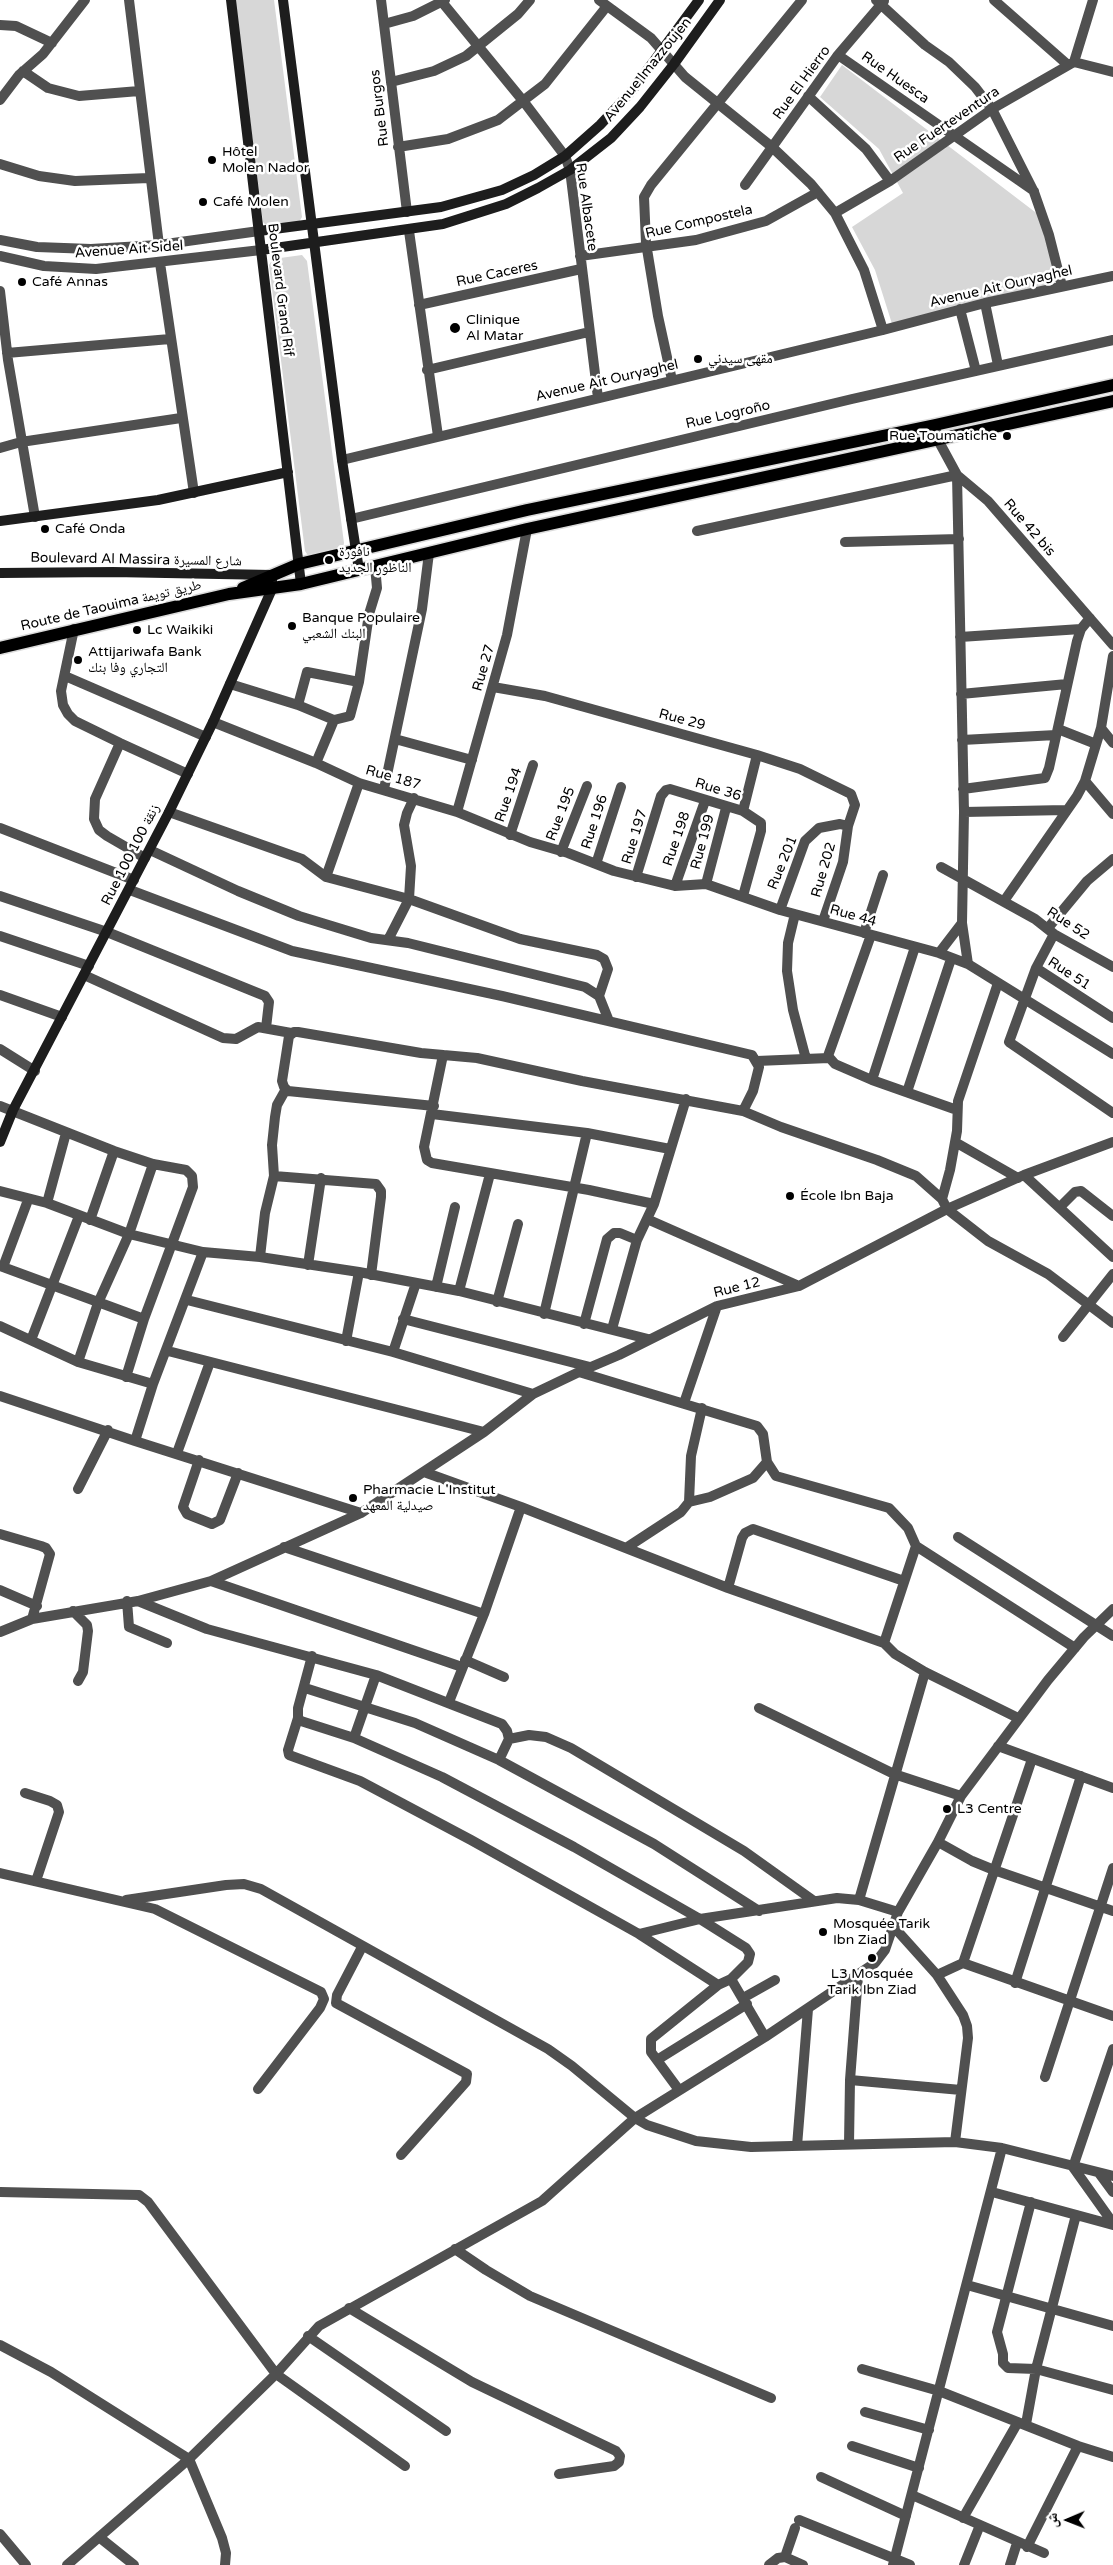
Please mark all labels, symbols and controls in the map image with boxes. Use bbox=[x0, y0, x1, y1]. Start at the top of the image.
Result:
street label: Avenue Imazzoujen bbox=[601, 14, 695, 126]
street label: Rue El Hierro bbox=[770, 43, 834, 123]
street label: Rue Huesca bbox=[858, 48, 932, 108]
street label: Rue Burgos bbox=[367, 69, 393, 147]
street label: Rue Fuerteventura bbox=[891, 83, 1003, 167]
place label: Hôtel Molen Nador bbox=[222, 144, 309, 176]
marker: Hôtel Molen Nador bbox=[206, 154, 218, 166]
street label: Rue Albacete bbox=[571, 162, 601, 252]
place label: Café Molen bbox=[213, 194, 289, 210]
marker: Café Molen bbox=[197, 196, 209, 208]
street label: Rue Compostela bbox=[644, 202, 754, 242]
street label: Boulevard Grand Rif bbox=[263, 222, 297, 358]
street label: Avenue Ait Sidel bbox=[74, 238, 184, 262]
street label: Rue Caceres bbox=[455, 257, 539, 291]
street label: Avenue Ait Ouryaghel bbox=[928, 262, 1074, 312]
place label: Café Annas bbox=[32, 274, 108, 290]
marker: Café Annas bbox=[16, 276, 28, 288]
place label: Clinique Al Matar bbox=[466, 312, 523, 344]
marker: Clinique Al Matar bbox=[448, 321, 462, 335]
place label: مقهى سيدني bbox=[708, 351, 773, 367]
marker: مقهى سيدني bbox=[692, 353, 704, 365]
street label: Avenue Ait Ouryaghel bbox=[534, 356, 680, 406]
street label: Rue Logroño bbox=[684, 397, 772, 433]
place label: Rue Toumatiche bbox=[889, 428, 997, 444]
marker: Rue Toumatiche bbox=[1001, 430, 1013, 442]
street label: Rue 42 bis bbox=[1000, 496, 1058, 560]
place label: Café Onda bbox=[55, 521, 125, 537]
marker: Café Onda bbox=[39, 523, 51, 535]
place label: نافورة الناظور الجديد bbox=[339, 544, 411, 576]
street label: Boulevard Al Massira شارع المسيرة bbox=[30, 550, 242, 570]
marker: نافورة الناظور الجديد bbox=[323, 554, 335, 566]
street label: Route de Taouima طريق تويمة bbox=[19, 577, 203, 635]
place label: Banque Populaire البنك الشعبي bbox=[302, 610, 420, 642]
marker: Banque Populaire البنك الشعبي bbox=[286, 620, 298, 632]
place label: Lc Waikiki bbox=[147, 622, 213, 638]
marker: Lc Waikiki bbox=[131, 624, 143, 636]
street label: Rue 27 bbox=[469, 643, 499, 693]
place label: Attijariwafa Bank التجاري وفا بنك bbox=[88, 644, 202, 676]
marker: Attijariwafa Bank التجاري وفا بنك bbox=[72, 654, 84, 666]
street label: Rue 29 bbox=[657, 706, 707, 734]
street label: Rue 187 bbox=[364, 762, 422, 794]
street label: Rue 194 bbox=[492, 766, 526, 824]
street label: Rue 36 bbox=[693, 775, 743, 805]
street label: Rue 195 bbox=[543, 785, 579, 843]
street label: Rue 196 bbox=[578, 793, 612, 851]
street label: Rue 100 زنقة 100 bbox=[98, 802, 164, 908]
street label: Rue 197 bbox=[619, 808, 651, 866]
street label: Rue 198 bbox=[660, 810, 694, 868]
street label: Rue 199 bbox=[688, 813, 718, 871]
street label: Rue 201 bbox=[765, 834, 801, 892]
street label: Rue 202 bbox=[808, 841, 840, 899]
street label: Rue 44 bbox=[828, 901, 878, 931]
street label: Rue 52 bbox=[1043, 904, 1093, 944]
street label: Rue 51 bbox=[1044, 954, 1094, 994]
place label: École Ibn Baja bbox=[800, 1188, 894, 1204]
marker: École Ibn Baja bbox=[784, 1190, 796, 1202]
street label: Rue 12 bbox=[712, 1274, 762, 1302]
place label: Pharmacie L'Institut صيدلية المعهد bbox=[363, 1482, 496, 1514]
marker: Pharmacie L'Institut صيدلية المعهد bbox=[347, 1492, 359, 1504]
place label: L3 Centre bbox=[957, 1801, 1022, 1817]
marker: L3 Centre bbox=[941, 1803, 953, 1815]
place label: Mosquée Tarik Ibn Ziad bbox=[833, 1916, 930, 1948]
marker: Mosquée Tarik Ibn Ziad bbox=[817, 1926, 829, 1938]
marker: L3 Mosquée Tarik Ibn Ziad bbox=[866, 1952, 878, 1964]
place label: L3 Mosquée Tarik Ibn Ziad bbox=[827, 1966, 917, 1998]
north arrow bbox=[1043, 2495, 1093, 2545]
text: ش bbox=[1044, 2513, 1061, 2528]

